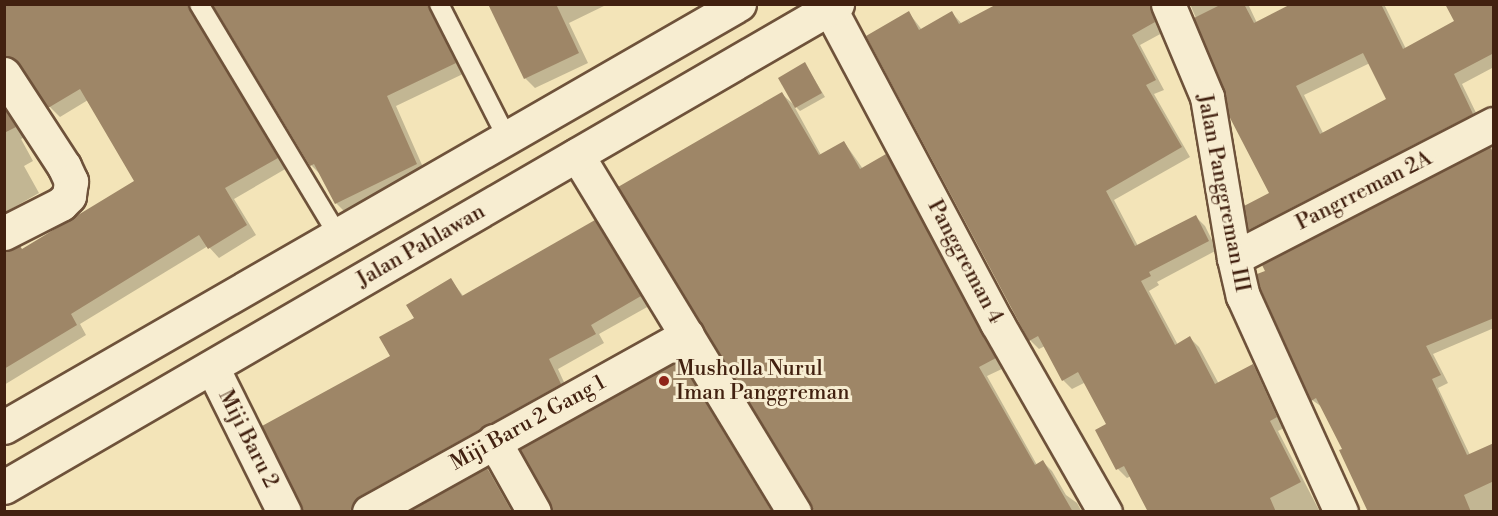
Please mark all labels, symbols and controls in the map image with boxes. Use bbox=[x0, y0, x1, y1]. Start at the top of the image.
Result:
street label: Jalan Panggreman III bbox=[1191, 92, 1255, 294]
street label: Pangrreman 2A bbox=[1292, 146, 1436, 236]
street label: Panggreman 4 bbox=[922, 196, 1008, 328]
street label: Jalan Pahlawan bbox=[352, 199, 490, 293]
place label: Musholla Nurul Iman Panggreman bbox=[676, 356, 850, 406]
street label: Miji Baru 2 Gang 1 bbox=[446, 370, 610, 476]
marker: Musholla Nurul Iman Panggreman bbox=[657, 374, 671, 388]
street label: Miji Baru 2 bbox=[213, 386, 283, 492]

